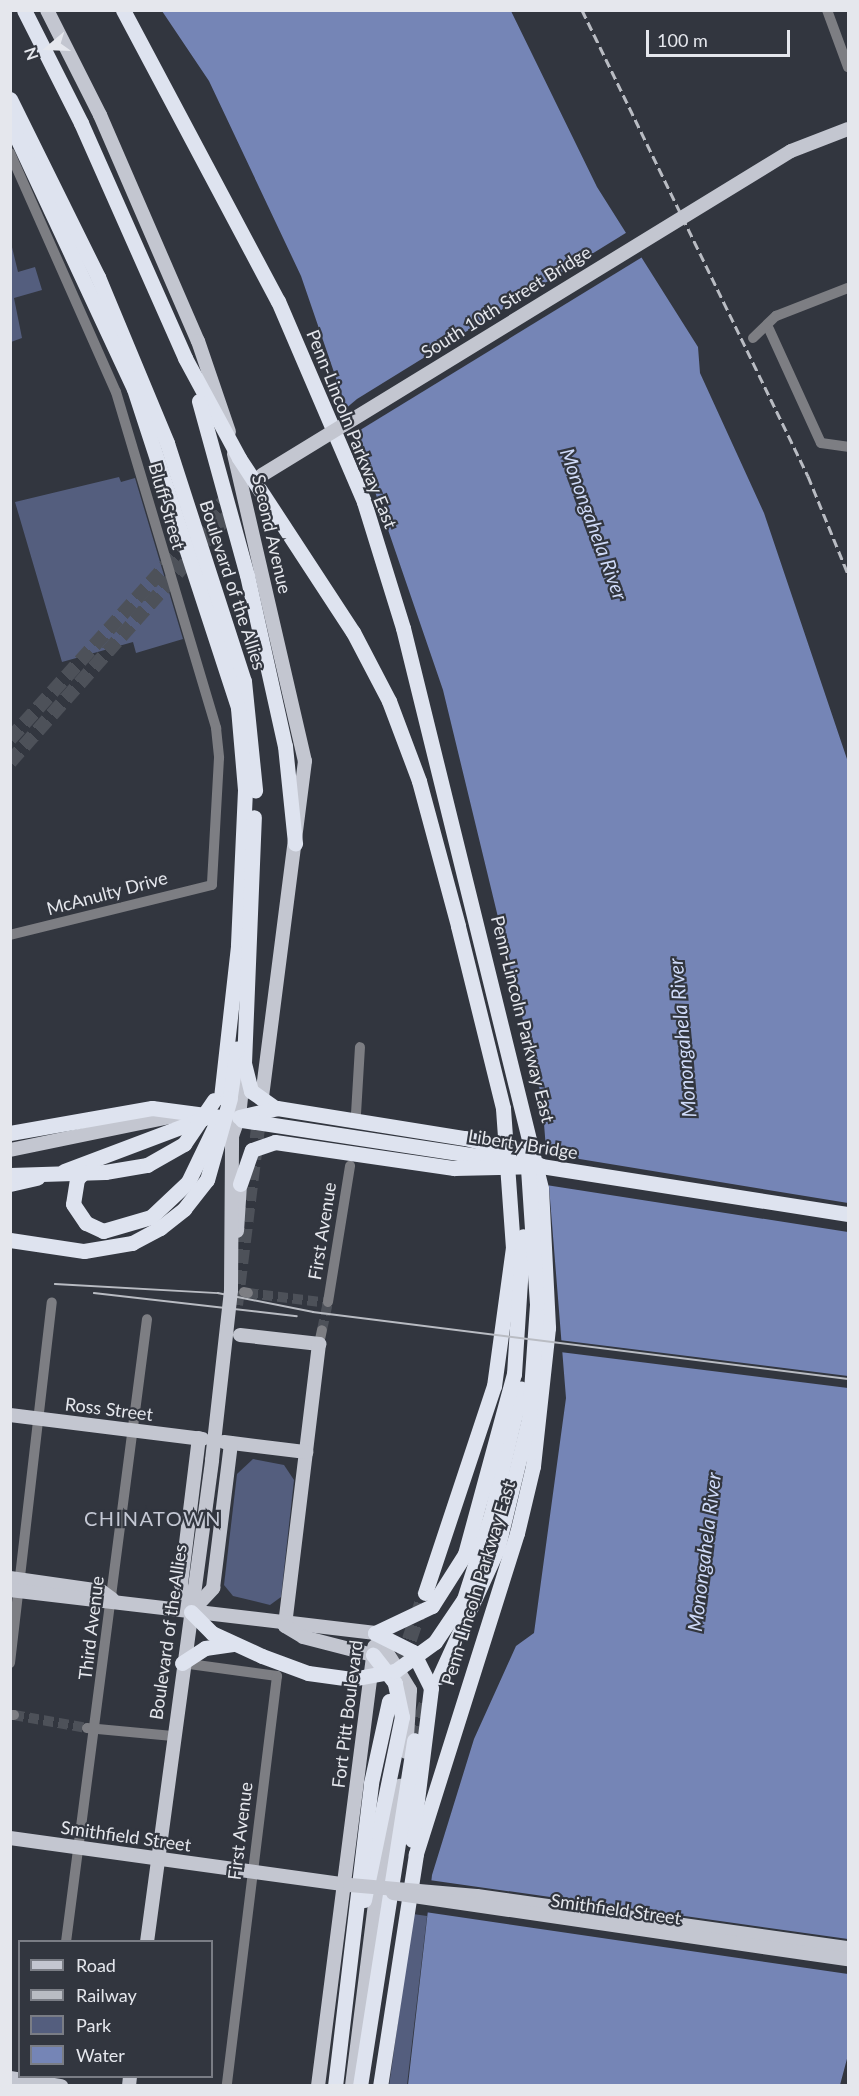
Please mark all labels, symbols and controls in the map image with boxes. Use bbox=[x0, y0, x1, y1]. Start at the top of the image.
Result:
north arrow bbox=[18, 18, 78, 78]
scale bar bbox=[649, 18, 793, 56]
text: 100 m bbox=[657, 29, 708, 51]
text: N bbox=[20, 45, 41, 63]
street label: South 10th Street Bridge bbox=[417, 241, 595, 363]
street label: Penn-Lincoln Parkway East bbox=[302, 326, 402, 532]
water label: Monongahela River bbox=[555, 445, 633, 603]
street label: Bluff Street bbox=[144, 460, 190, 552]
street label: Second Avenue bbox=[248, 472, 296, 596]
street label: Boulevard of the Allies bbox=[195, 497, 271, 673]
street label: McAnulty Drive bbox=[44, 866, 170, 920]
street label: Penn-Lincoln Parkway East bbox=[487, 913, 559, 1125]
water label: Monongahela River bbox=[663, 957, 701, 1119]
street label: Liberty Bridge bbox=[466, 1125, 580, 1163]
street label: First Avenue bbox=[304, 1180, 340, 1282]
street label: Ross Street bbox=[64, 1393, 154, 1425]
water label: Monongahela River bbox=[682, 1471, 726, 1633]
street label: Penn-Lincoln Parkway East bbox=[437, 1478, 519, 1688]
district label: CHINATOWN bbox=[84, 1506, 222, 1530]
street label: Boulevard of the Allies bbox=[145, 1542, 191, 1722]
street label: Third Avenue bbox=[74, 1574, 108, 1682]
street label: Fort Pitt Boulevard bbox=[327, 1639, 367, 1789]
street label: First Avenue bbox=[223, 1780, 257, 1882]
street label: Smithfield Street bbox=[60, 1816, 192, 1856]
street label: Smithfield Street bbox=[550, 1889, 682, 1929]
legend bbox=[18, 1940, 213, 2078]
text: Road bbox=[76, 1954, 116, 1976]
text: Railway bbox=[76, 1984, 137, 2006]
text: Park bbox=[76, 2014, 111, 2036]
text: Water bbox=[76, 2044, 125, 2066]

